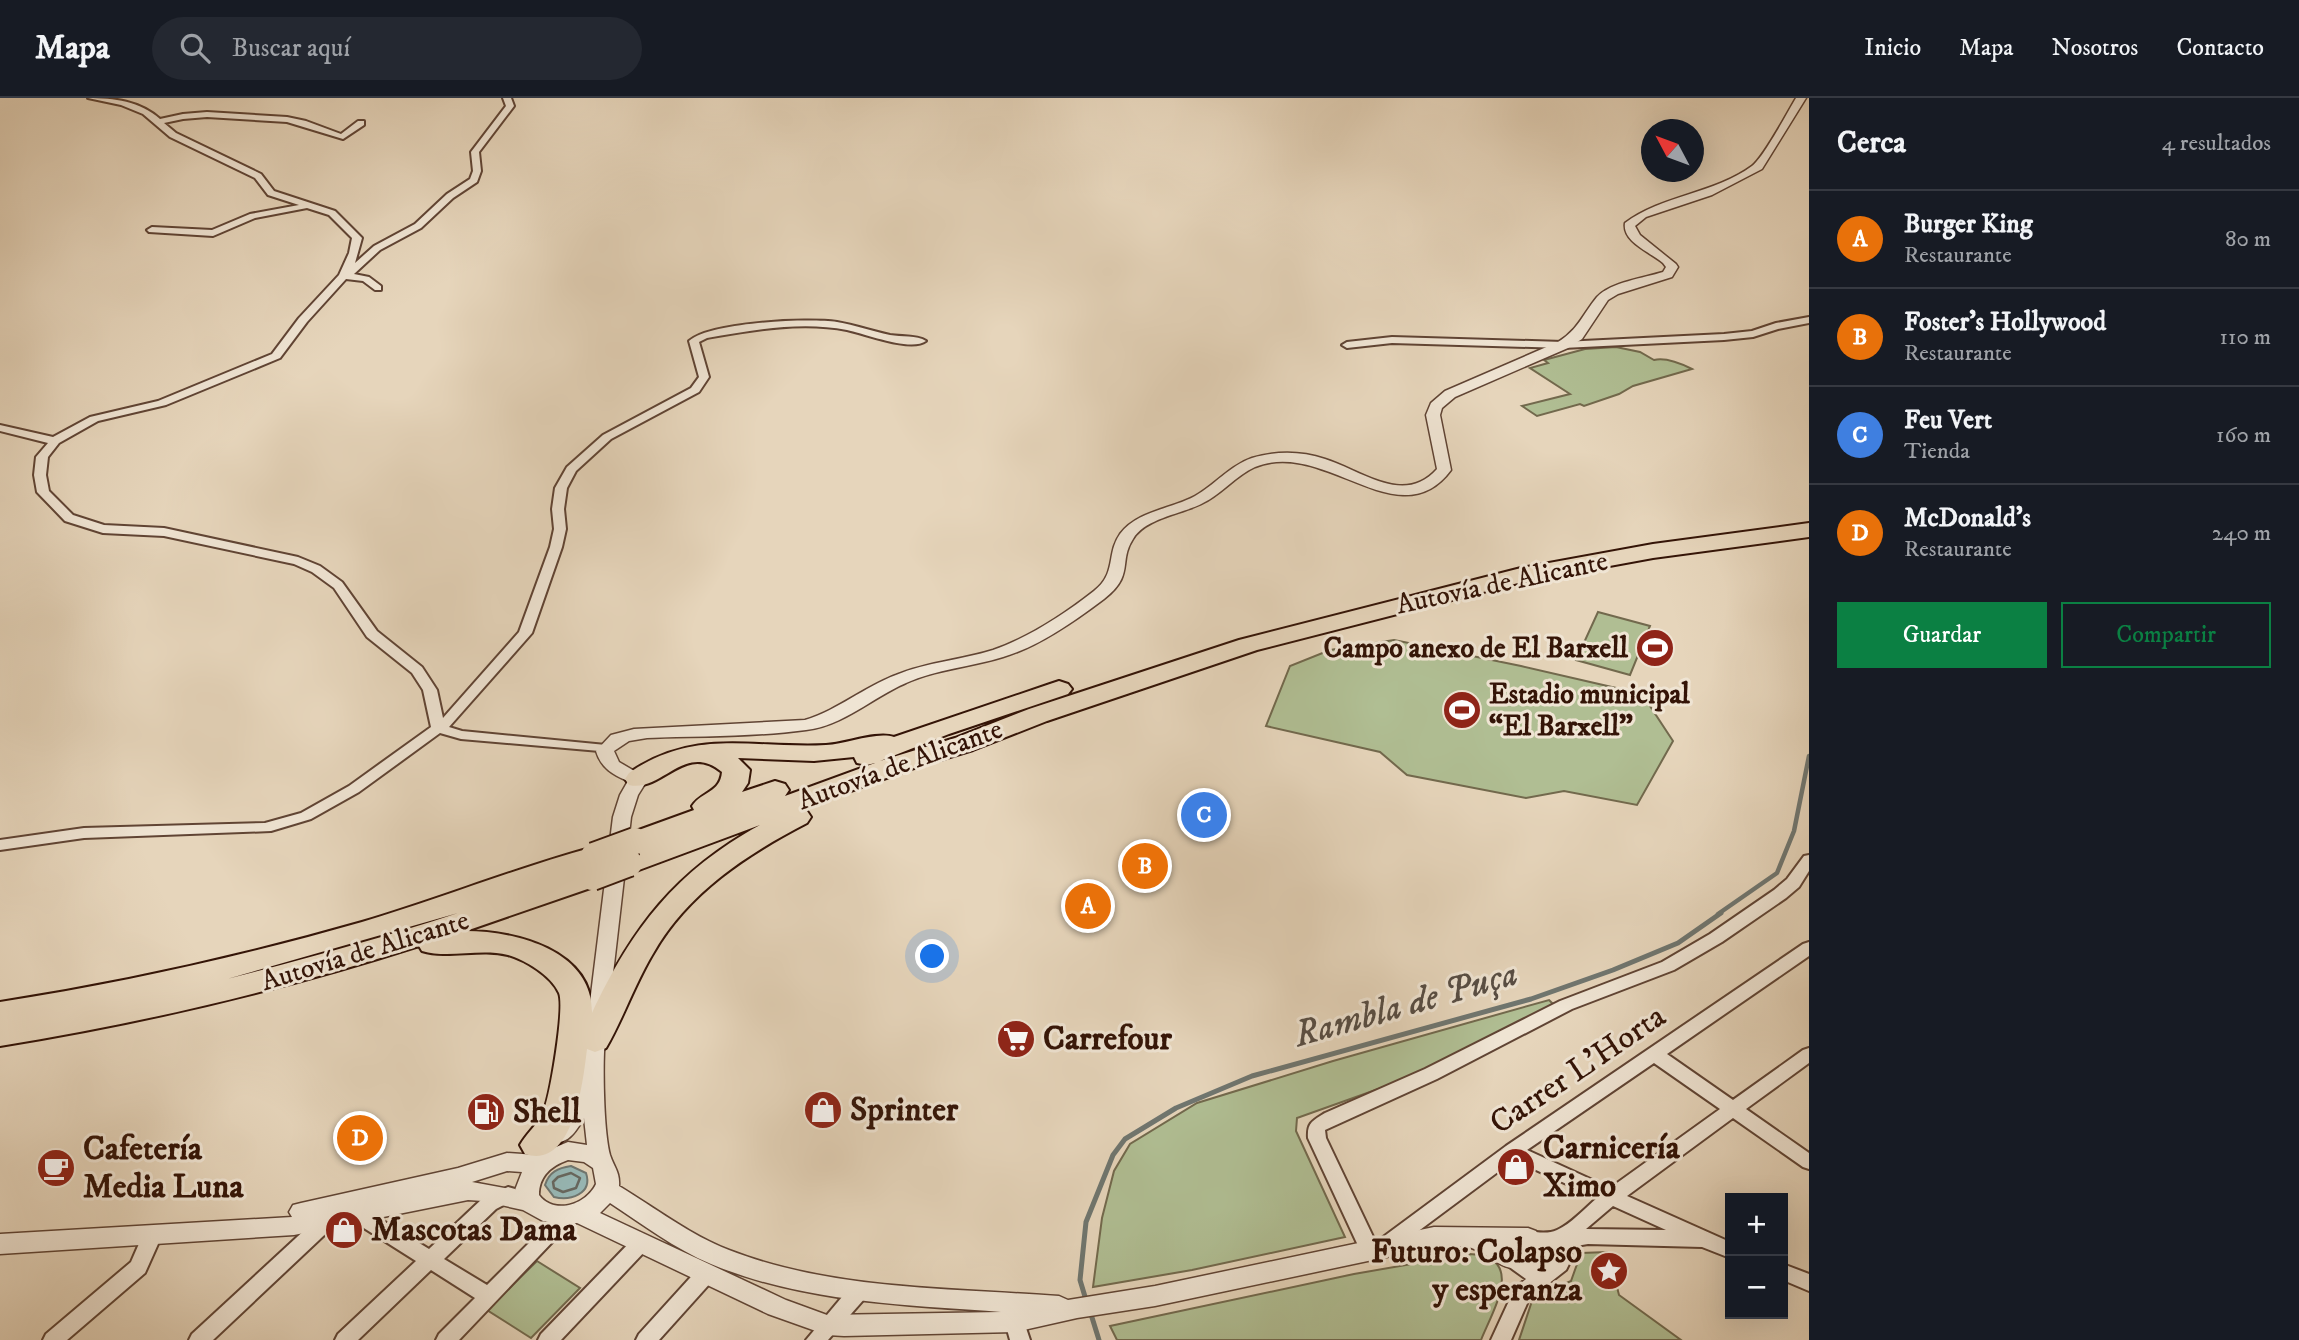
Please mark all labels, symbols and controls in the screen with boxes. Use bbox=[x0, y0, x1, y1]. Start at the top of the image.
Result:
search box bbox=[152, 17, 642, 80]
text: Mapa bbox=[35, 28, 110, 69]
icon: search bbox=[176, 29, 214, 67]
text: Buscar aquí bbox=[232, 32, 350, 65]
text: Inicio bbox=[1864, 33, 1921, 63]
text: Mapa bbox=[1959, 33, 2014, 63]
text: Nosotros bbox=[2052, 33, 2138, 63]
text: Contacto bbox=[2176, 33, 2264, 63]
north arrow bbox=[1641, 119, 1704, 182]
text: Cerca bbox=[1837, 125, 1906, 162]
text: 4 resultados bbox=[2162, 129, 2271, 158]
text: Burger King bbox=[1904, 208, 2033, 241]
text: A bbox=[1853, 225, 1867, 254]
text: 80 m bbox=[2225, 225, 2271, 254]
text: Restaurante bbox=[1904, 241, 2012, 270]
text: Foster's Hollywood bbox=[1904, 306, 2106, 339]
text: B bbox=[1853, 323, 1867, 352]
text: 110 m bbox=[2220, 323, 2271, 352]
text: Restaurante bbox=[1904, 339, 2012, 368]
text: Feu Vert bbox=[1904, 404, 1992, 437]
text: C bbox=[1852, 421, 1868, 450]
text: 160 m bbox=[2216, 421, 2271, 450]
text: Tienda bbox=[1904, 437, 1970, 466]
text: McDonald's bbox=[1904, 502, 2031, 535]
text: D bbox=[1851, 519, 1869, 548]
text: 240 m bbox=[2212, 519, 2271, 548]
text: Restaurante bbox=[1904, 535, 2012, 564]
street label: Autovía de Alicante bbox=[1393, 543, 1611, 623]
button: Guardar bbox=[1837, 602, 2047, 668]
button: Compartir bbox=[2061, 602, 2271, 668]
sports icon: Campo anexo de El Barxell bbox=[1634, 627, 1676, 669]
place label: Campo anexo de El Barxell bbox=[1324, 631, 1629, 666]
place label: Estadio municipal “El Barxell” bbox=[1489, 677, 1690, 744]
sports icon: Estadio municipal “El Barxell” bbox=[1441, 689, 1483, 731]
street label: Autovía de Alicante bbox=[793, 712, 1007, 818]
pin: C bbox=[1181, 789, 1227, 841]
pin: B bbox=[1122, 840, 1168, 892]
pin: A bbox=[1065, 880, 1111, 932]
street label: Autovía de Alicante bbox=[257, 903, 473, 999]
your location bbox=[915, 939, 949, 973]
water label: Rambla de Puça bbox=[1288, 951, 1523, 1060]
street label: Carrer L'Horta bbox=[1482, 996, 1674, 1144]
supermarket icon: Carrefour bbox=[995, 1018, 1037, 1060]
place label: Carrefour bbox=[1043, 1019, 1173, 1060]
shop icon: Sprinter bbox=[802, 1089, 844, 1131]
place label: Sprinter bbox=[850, 1090, 959, 1131]
fuel station icon: Shell bbox=[465, 1091, 507, 1133]
place label: Shell bbox=[513, 1092, 582, 1133]
pin: D bbox=[337, 1112, 383, 1164]
place label: Carnicería Ximo bbox=[1543, 1128, 1681, 1207]
place label: Cafetería Media Luna bbox=[83, 1129, 244, 1208]
shop icon: Carnicería Ximo bbox=[1495, 1146, 1537, 1188]
cafe icon: Cafetería Media Luna bbox=[35, 1147, 77, 1189]
map controls bbox=[1725, 1193, 1788, 1319]
button: + bbox=[1725, 1193, 1788, 1256]
shop icon: Mascotas Dama bbox=[323, 1209, 365, 1251]
place label: Mascotas Dama bbox=[371, 1210, 578, 1251]
place label: Futuro: Colapso y esperanza bbox=[1371, 1232, 1583, 1311]
place icon: Futuro: Colapso y esperanza bbox=[1588, 1250, 1630, 1292]
button: − bbox=[1725, 1256, 1788, 1319]

